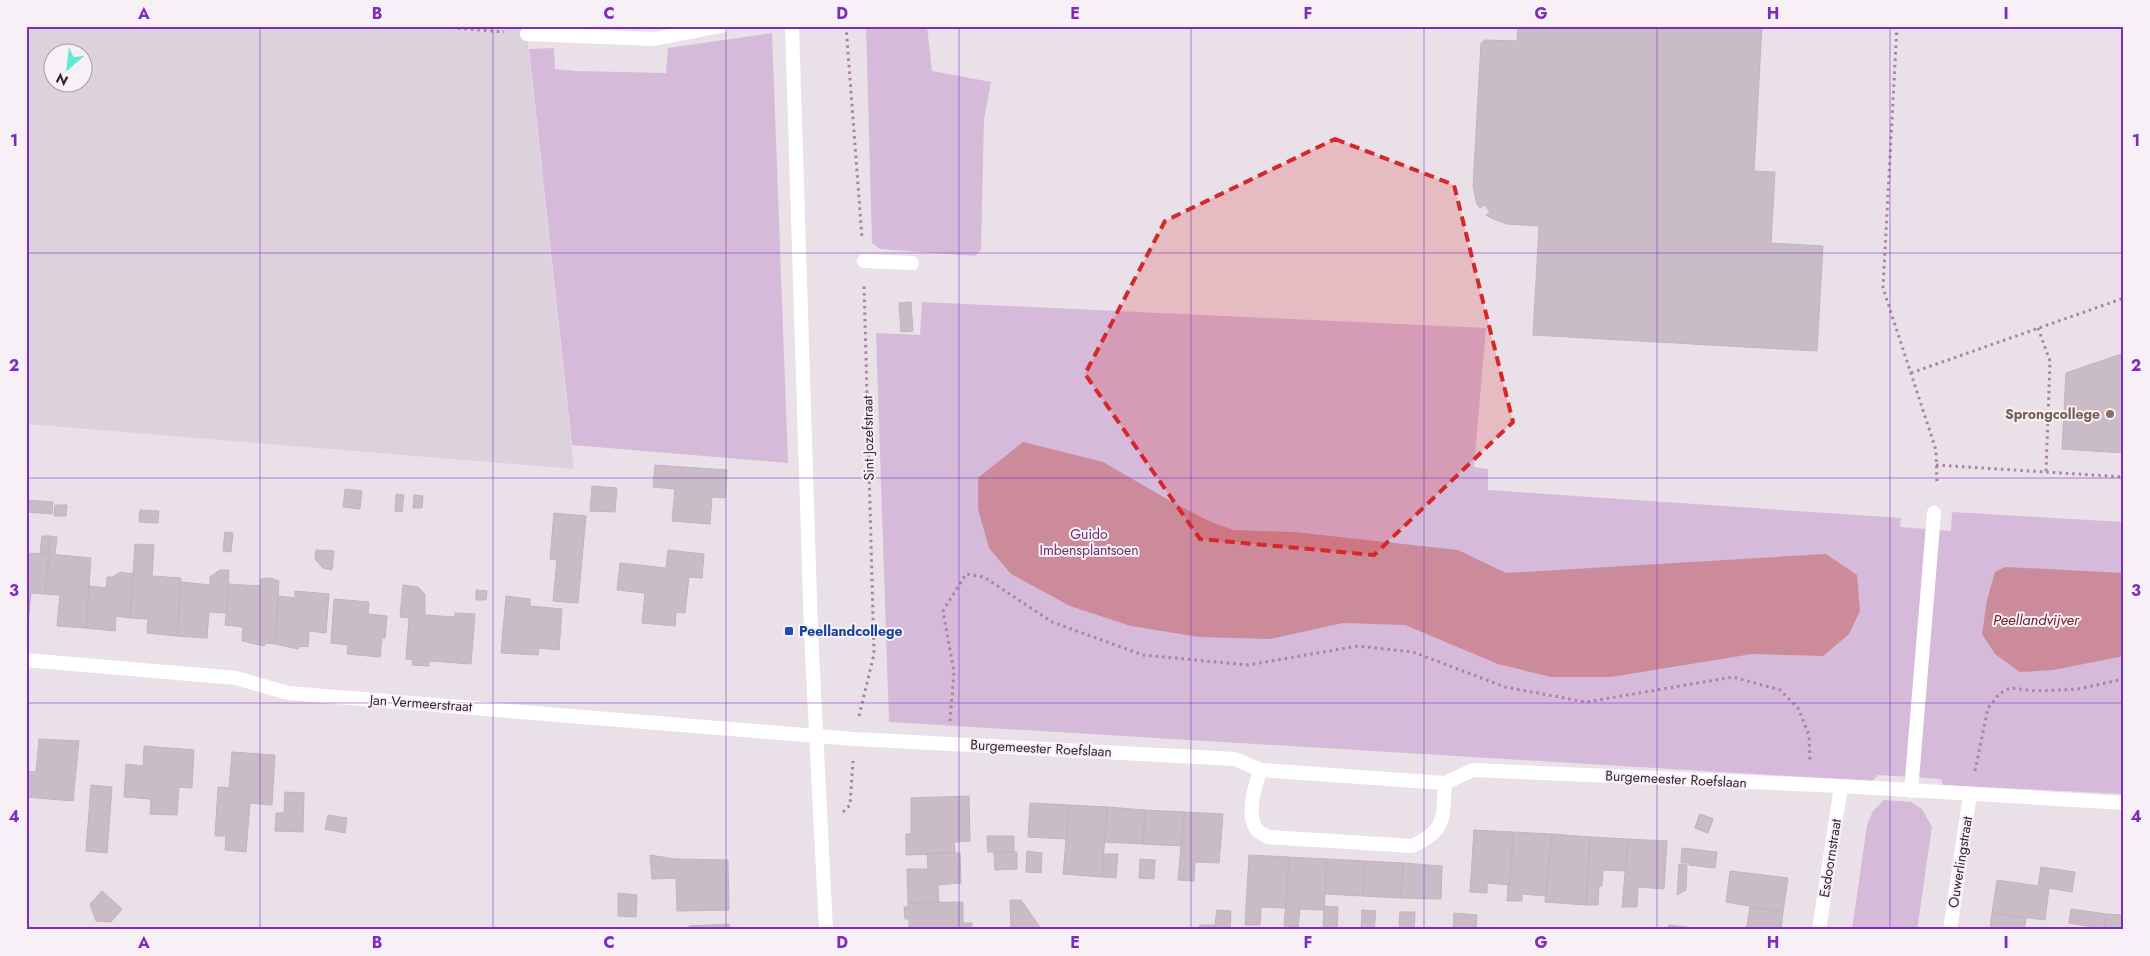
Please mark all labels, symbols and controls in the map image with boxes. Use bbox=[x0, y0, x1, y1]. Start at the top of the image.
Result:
text: A bbox=[137, 2, 150, 25]
text: B bbox=[372, 2, 382, 25]
text: C bbox=[603, 2, 615, 25]
text: D bbox=[836, 2, 848, 25]
text: E bbox=[1070, 2, 1080, 25]
text: F bbox=[1304, 2, 1312, 25]
text: G bbox=[1534, 2, 1548, 25]
text: H bbox=[1767, 2, 1779, 25]
text: I bbox=[2003, 2, 2009, 25]
north arrow bbox=[42, 42, 92, 92]
text: N bbox=[52, 68, 72, 91]
text: 1 bbox=[10, 129, 18, 152]
text: 1 bbox=[2132, 129, 2140, 152]
text: 2 bbox=[9, 354, 19, 377]
text: 2 bbox=[2131, 354, 2141, 377]
street label: Sint Jozefstraat bbox=[857, 395, 879, 481]
place label: Sprongcollege bbox=[2005, 404, 2100, 424]
marker: Sprongcollege bbox=[2104, 408, 2116, 420]
park label: Guido Imbensplantsoen bbox=[1039, 524, 1139, 560]
text: 3 bbox=[9, 579, 19, 602]
text: 3 bbox=[2131, 579, 2141, 602]
water label: Peellandvijver bbox=[1993, 609, 2080, 631]
place label: Peellandcollege bbox=[799, 621, 902, 641]
marker: Peellandcollege bbox=[783, 625, 795, 637]
street label: Jan Vermeerstraat bbox=[367, 689, 473, 717]
street label: Burgemeester Roefslaan bbox=[970, 734, 1112, 762]
street label: Burgemeester Roefslaan bbox=[1605, 765, 1747, 793]
text: 4 bbox=[8, 805, 20, 828]
text: 4 bbox=[2130, 805, 2142, 828]
street label: Ouwerlingstraat bbox=[1943, 814, 1977, 909]
street label: Esdoornstraat bbox=[1814, 817, 1846, 899]
text: A bbox=[137, 931, 150, 954]
text: B bbox=[372, 931, 382, 954]
text: C bbox=[603, 931, 615, 954]
text: D bbox=[836, 931, 848, 954]
text: E bbox=[1070, 931, 1080, 954]
text: F bbox=[1304, 931, 1312, 954]
text: G bbox=[1534, 931, 1548, 954]
text: H bbox=[1767, 931, 1779, 954]
text: I bbox=[2003, 931, 2009, 954]

